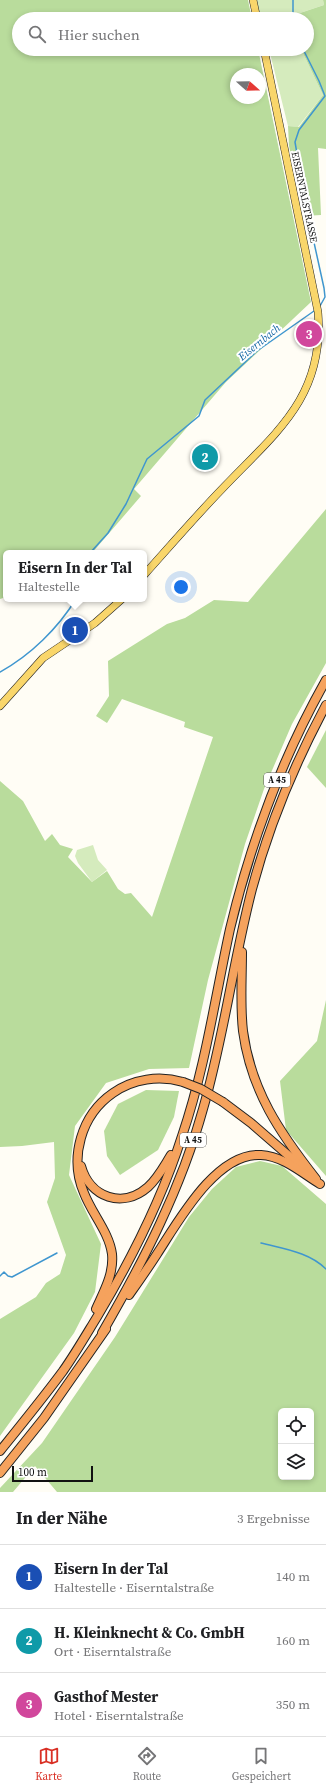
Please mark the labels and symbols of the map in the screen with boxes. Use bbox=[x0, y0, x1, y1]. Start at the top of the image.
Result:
north arrow bbox=[230, 68, 266, 104]
street label: EISERNTALSTRASSE bbox=[289, 150, 321, 244]
pin: 3 bbox=[296, 319, 322, 349]
water label: Eisernbach bbox=[234, 321, 284, 365]
pin: 2 bbox=[192, 442, 218, 472]
your location bbox=[171, 577, 191, 597]
pin: 1 bbox=[62, 615, 88, 645]
road number: A 45 bbox=[264, 773, 290, 787]
road number: A 45 bbox=[180, 1133, 206, 1147]
scale bar bbox=[12, 1464, 93, 1483]

